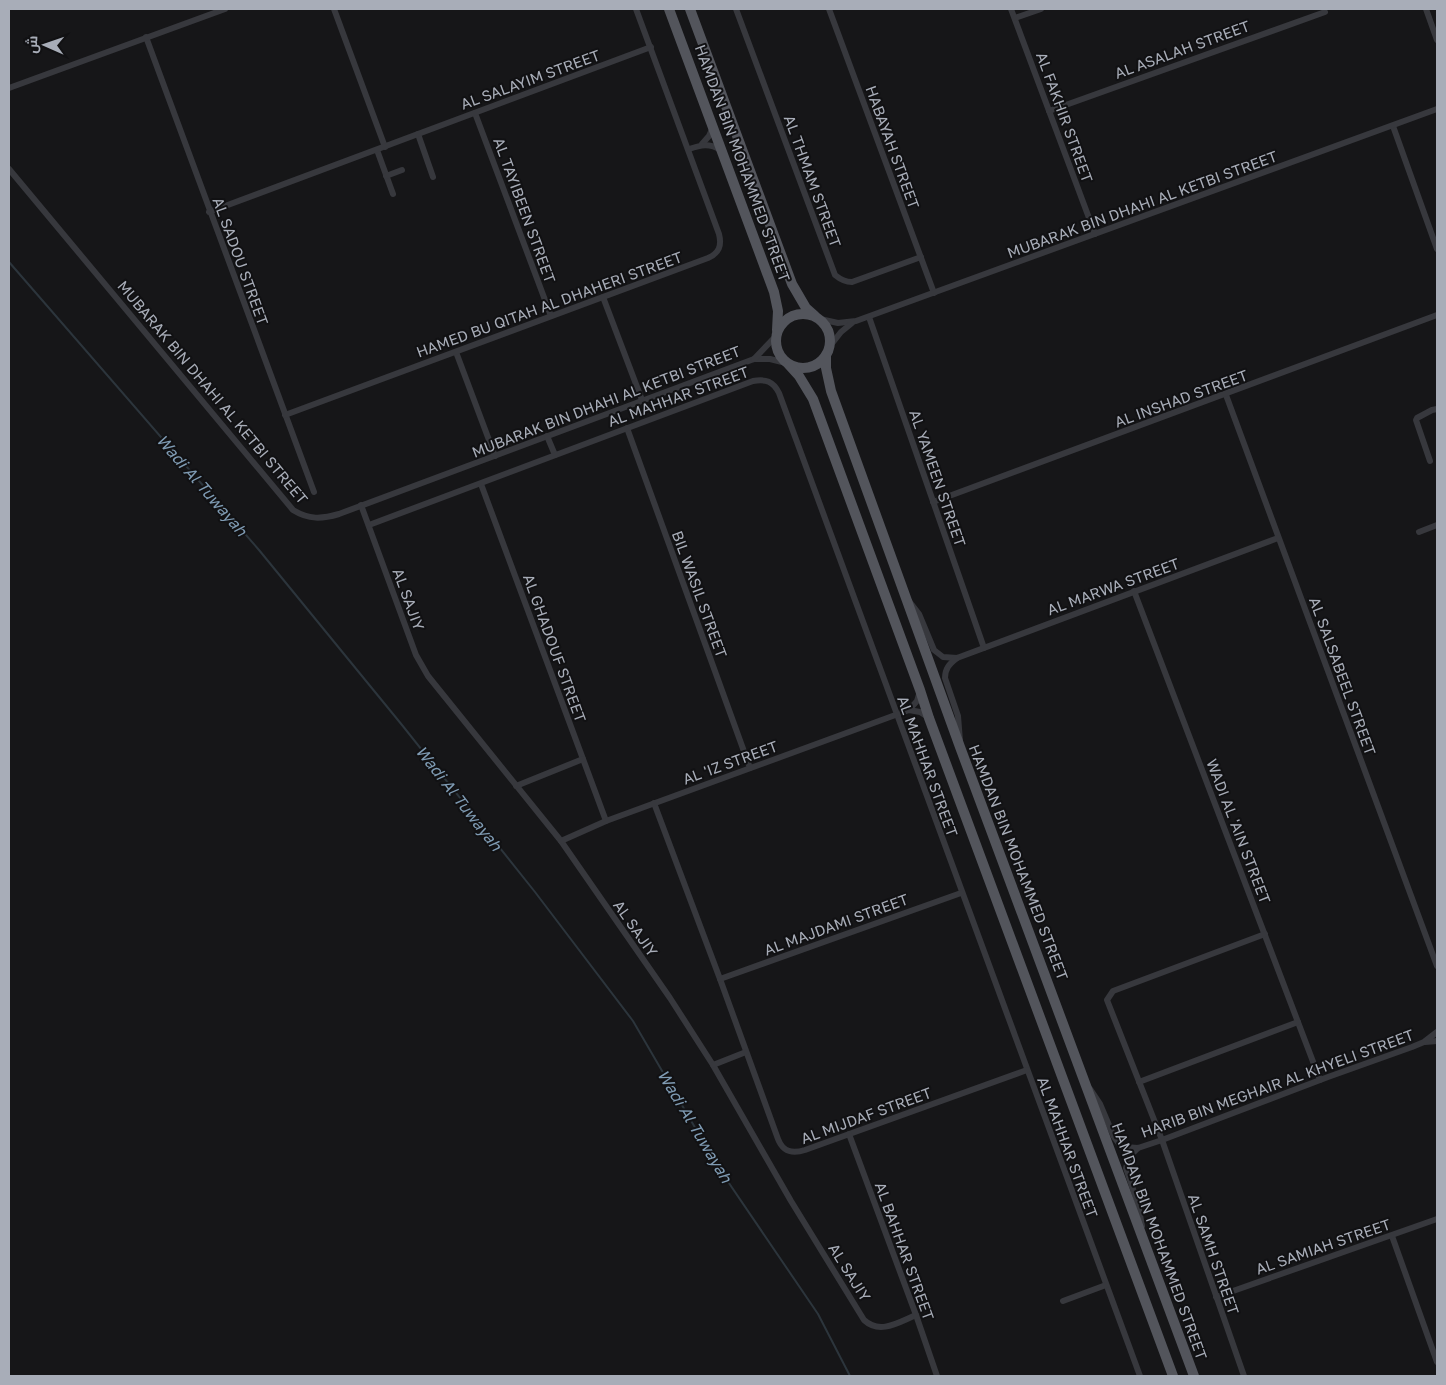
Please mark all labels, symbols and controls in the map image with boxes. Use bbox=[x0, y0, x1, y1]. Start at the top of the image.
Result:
street label: AL ASALAH STREET bbox=[1112, 16, 1252, 82]
north arrow bbox=[20, 20, 70, 70]
text: ش bbox=[23, 35, 41, 54]
street label: HAMDAN BIN MOHAMMED STREET bbox=[692, 42, 794, 284]
street label: AL SALAYIM STREET bbox=[458, 45, 602, 113]
street label: AL FAKHIR STREET bbox=[1033, 49, 1097, 185]
street label: HABAYAH STREET bbox=[862, 83, 924, 211]
street label: AL THMAM STREET bbox=[781, 112, 845, 250]
street label: AL TAYIBEEN STREET bbox=[490, 135, 560, 285]
street label: MUBARAK BIN DHAHI AL KETBI STREET bbox=[1004, 147, 1280, 261]
street label: AL SADOU STREET bbox=[209, 195, 273, 327]
street label: HAMED BU QITAH AL DHAHERI STREET bbox=[414, 247, 684, 361]
street label: MUBARAK BIN DHAHI AL KETBI STREET bbox=[114, 277, 312, 507]
street label: MUBARAK BIN DHAHI AL KETBI STREET bbox=[469, 341, 743, 461]
street label: AL MAHHAR STREET bbox=[605, 362, 751, 430]
street label: AL INSHAD STREET bbox=[1112, 366, 1250, 430]
street label: AL YAMEEN STREET bbox=[906, 407, 970, 549]
water label: Wadi Al Tuwayah bbox=[152, 430, 252, 541]
street label: BIL WASIL STREET bbox=[669, 528, 731, 660]
street label: AL MARWA STREET bbox=[1044, 554, 1182, 618]
street label: AL SAJIY bbox=[389, 566, 429, 633]
street label: AL GHADOUF STREET bbox=[520, 571, 590, 725]
street label: AL SALSABEEL STREET bbox=[1306, 594, 1380, 758]
street label: AL MAHHAR STREET bbox=[894, 693, 962, 839]
street label: AL 'IZ STREET bbox=[680, 736, 780, 788]
water label: Wadi Al Tuwayah bbox=[412, 741, 507, 856]
street label: HAMDAN BIN MOHAMMED STREET bbox=[966, 742, 1072, 982]
street label: WADI AL 'AIN STREET bbox=[1203, 756, 1275, 906]
street label: AL MAJDAMI STREET bbox=[761, 890, 911, 958]
street label: AL SAJIY bbox=[610, 896, 662, 960]
street label: HARIB BIN MEGHAIR AL KHYELI STREET bbox=[1138, 1025, 1416, 1141]
water label: Wadi Al Tuwayah bbox=[653, 1066, 737, 1187]
street label: AL MAHHAR STREET bbox=[1034, 1074, 1102, 1220]
street label: AL MIJDAF STREET bbox=[798, 1083, 934, 1147]
street label: HAMDAN BIN MOHAMMED STREET bbox=[1109, 1120, 1211, 1362]
street label: AL BAHHAR STREET bbox=[872, 1179, 938, 1323]
street label: AL SAMH STREET bbox=[1185, 1191, 1243, 1317]
street label: AL SAMIAH STREET bbox=[1253, 1214, 1393, 1278]
street label: AL SAJIY bbox=[825, 1240, 875, 1305]

